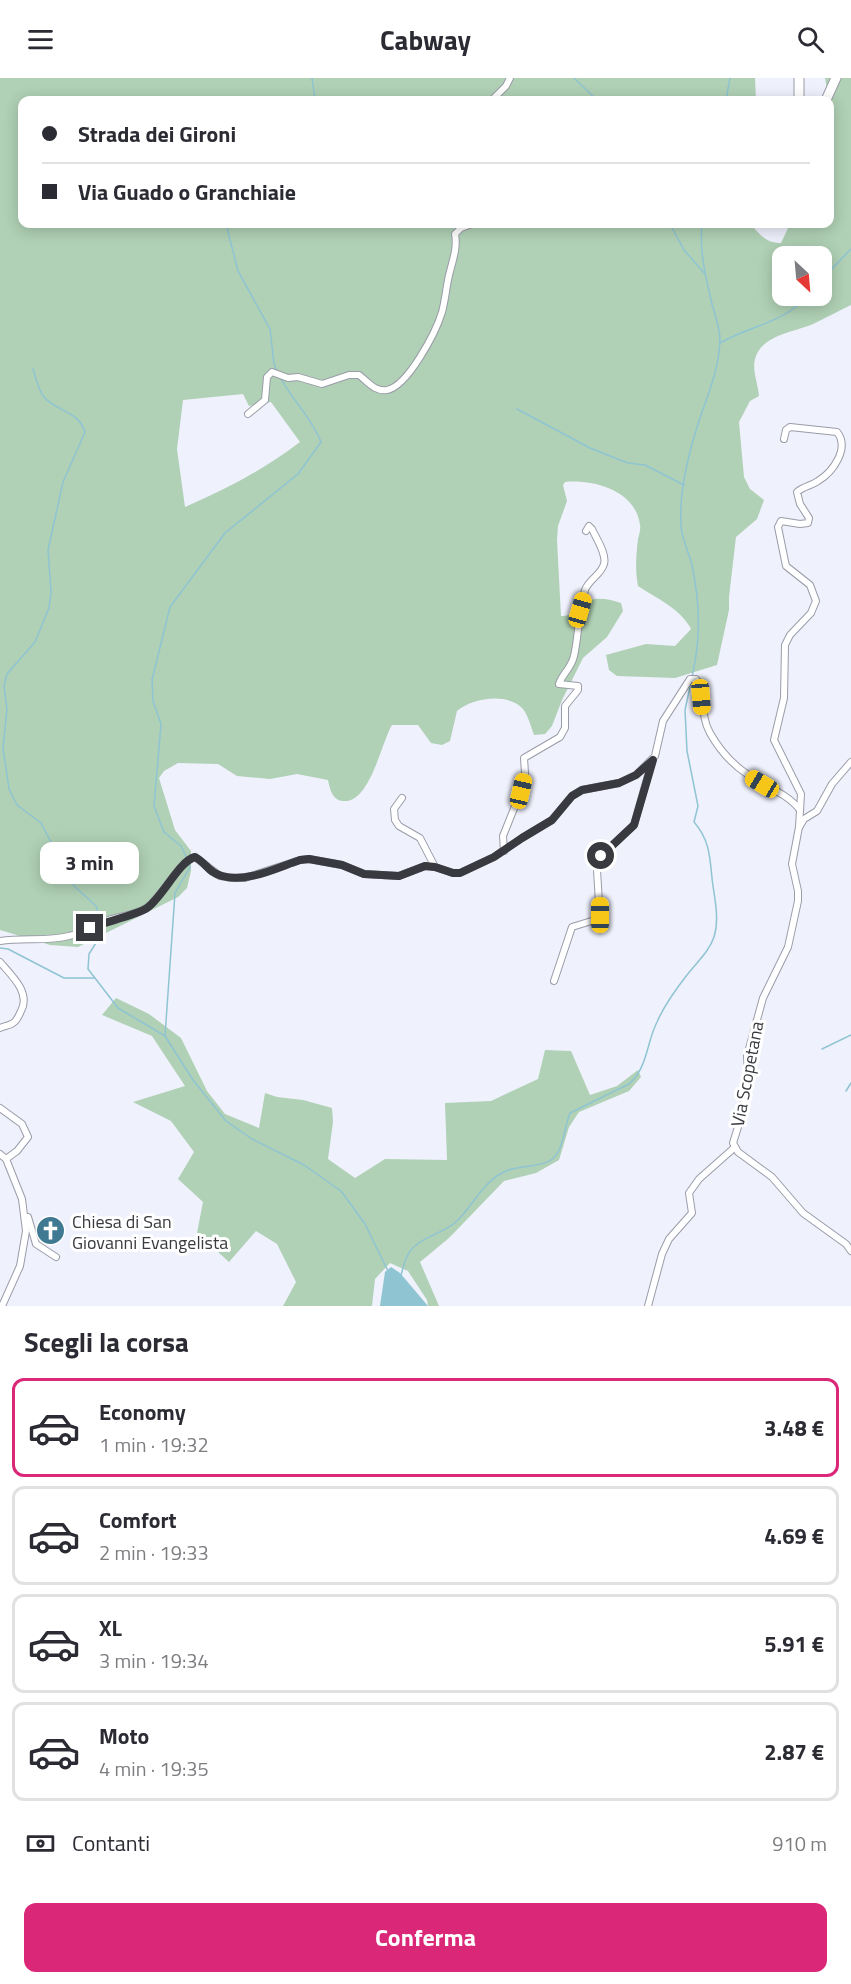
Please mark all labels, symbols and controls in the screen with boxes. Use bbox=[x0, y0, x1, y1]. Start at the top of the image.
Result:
text: Cabway bbox=[380, 19, 471, 60]
icon: menu bbox=[24, 23, 57, 56]
icon: search bbox=[794, 23, 827, 56]
text: Strada dei Gironi bbox=[78, 117, 236, 151]
text: Via Guado o Granchiaie bbox=[78, 175, 296, 209]
north arrow bbox=[772, 246, 832, 306]
map controls bbox=[772, 246, 832, 306]
car bbox=[566, 590, 594, 630]
car bbox=[690, 678, 712, 716]
car bbox=[742, 767, 782, 801]
car bbox=[508, 771, 534, 811]
callout: 3 min bbox=[40, 841, 140, 883]
route start bbox=[587, 842, 614, 869]
text: 3 min bbox=[65, 847, 114, 878]
car bbox=[591, 897, 609, 933]
route end bbox=[76, 914, 103, 941]
street label: Via Scopetana bbox=[724, 1019, 770, 1129]
place label: Chiesa di San Giovanni Evangelista bbox=[72, 1208, 228, 1256]
church icon: Chiesa di San Giovanni Evangelista bbox=[35, 1215, 67, 1247]
text: Scegli la corsa bbox=[24, 1321, 189, 1362]
text: Economy bbox=[99, 1395, 186, 1429]
icon: car bbox=[27, 1401, 81, 1455]
text: 3.48 € bbox=[764, 1411, 824, 1445]
text: 1 min · 19:32 bbox=[99, 1429, 209, 1460]
text: Comfort bbox=[99, 1503, 177, 1537]
icon: car bbox=[27, 1509, 81, 1563]
text: 4.69 € bbox=[764, 1519, 824, 1553]
text: 2 min · 19:33 bbox=[99, 1537, 209, 1568]
text: XL bbox=[99, 1611, 122, 1645]
icon: car bbox=[27, 1617, 81, 1671]
text: 5.91 € bbox=[764, 1627, 824, 1661]
text: 3 min · 19:34 bbox=[99, 1645, 209, 1676]
text: Moto bbox=[99, 1719, 149, 1753]
icon: car bbox=[27, 1725, 81, 1779]
text: 2.87 € bbox=[764, 1735, 824, 1769]
text: 4 min · 19:35 bbox=[99, 1753, 209, 1784]
text: Contanti bbox=[72, 1826, 150, 1860]
icon: cash bbox=[24, 1827, 57, 1860]
text: 910 m bbox=[772, 1828, 827, 1859]
button: Conferma bbox=[24, 1903, 827, 1972]

